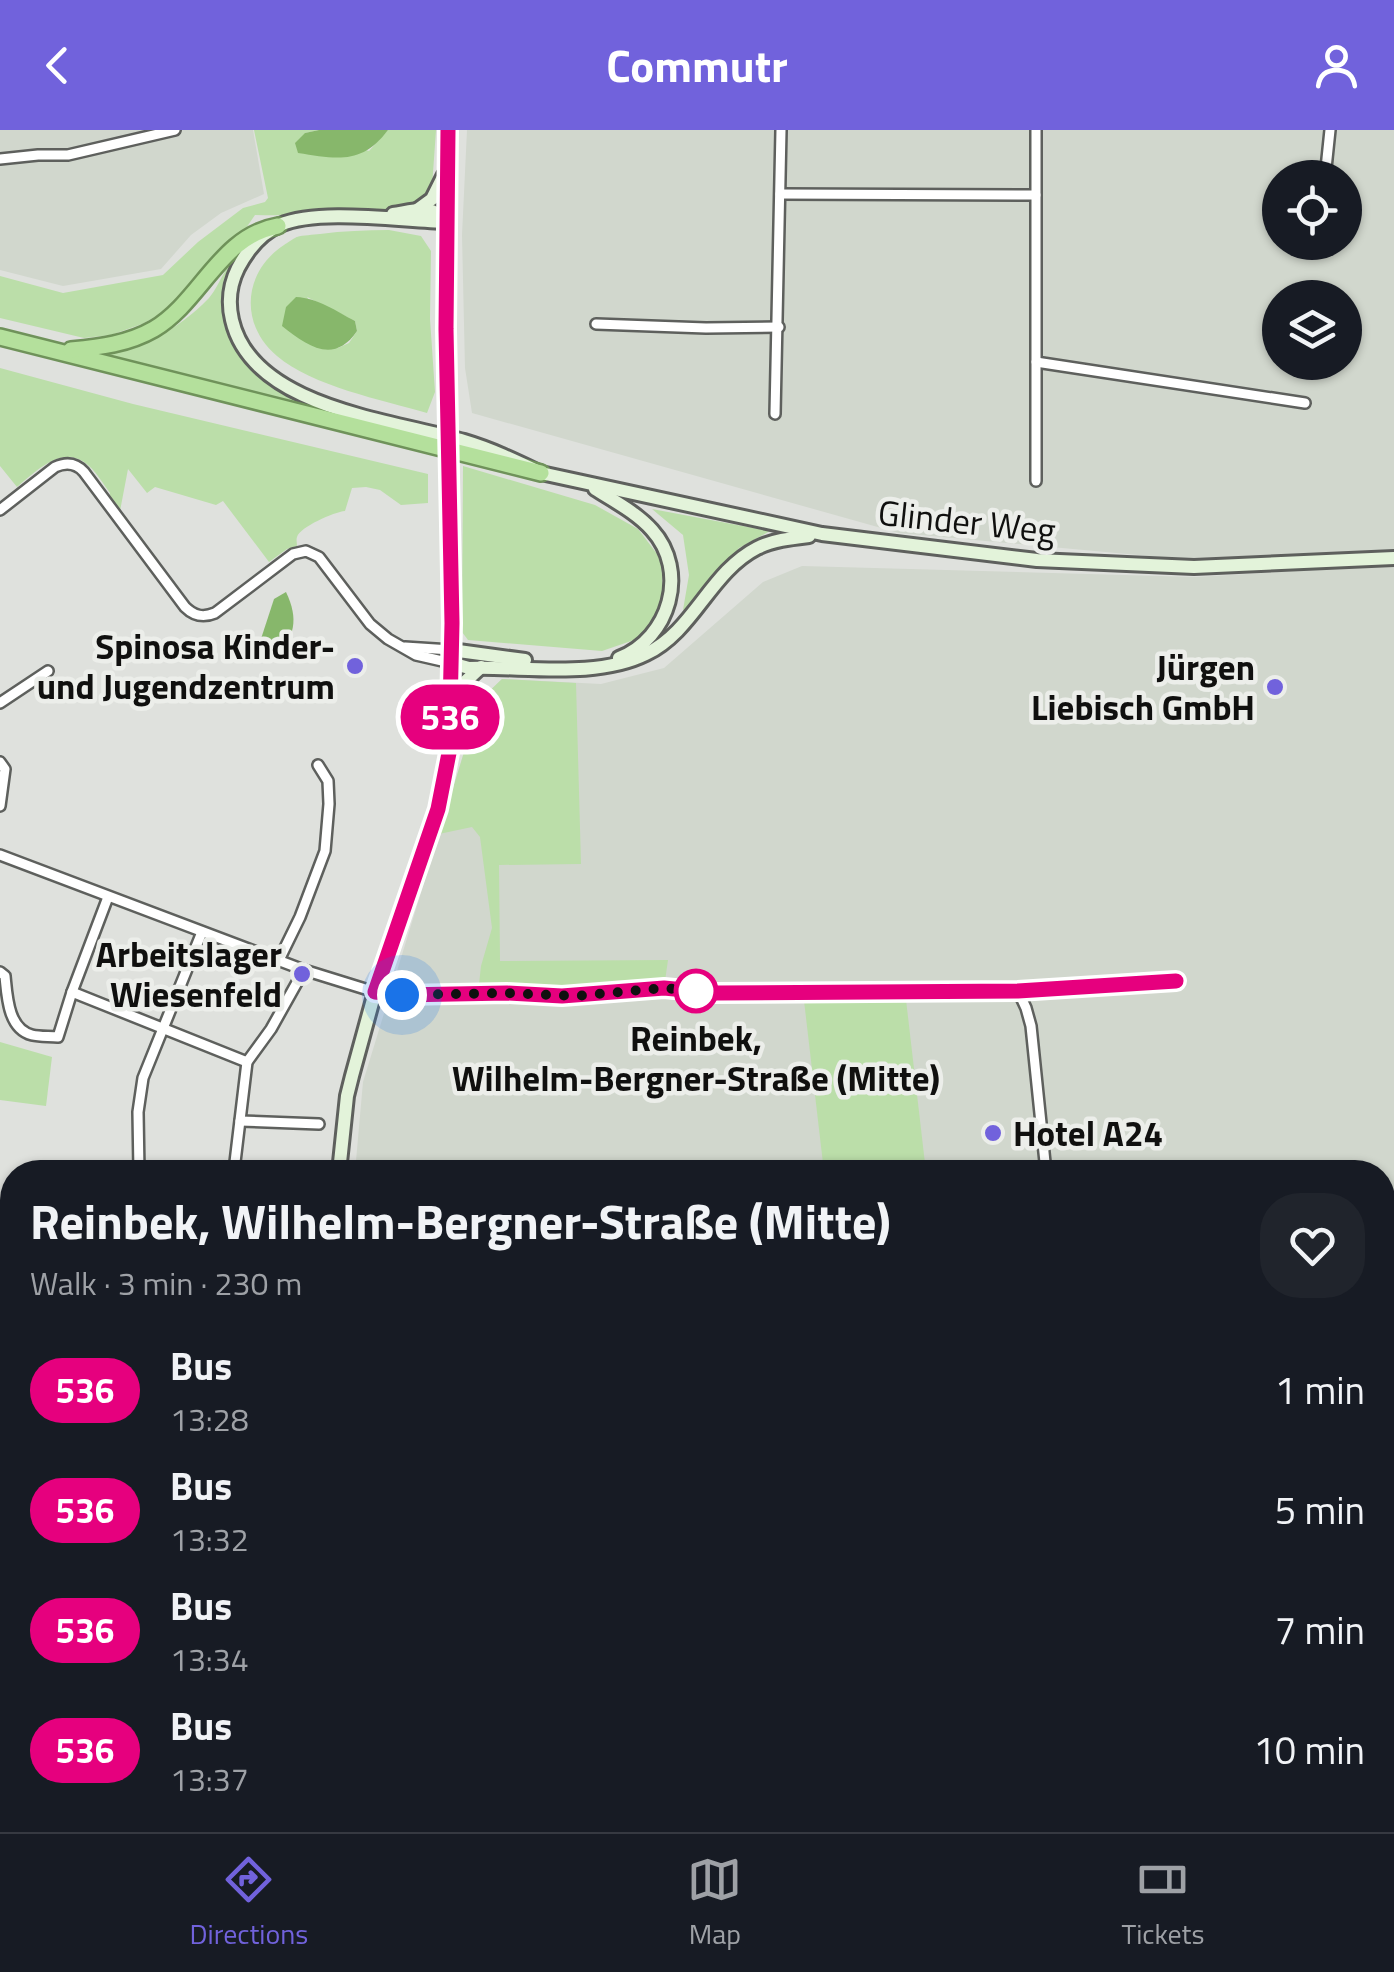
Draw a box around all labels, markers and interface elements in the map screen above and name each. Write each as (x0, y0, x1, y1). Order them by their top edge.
text: Commutr (606, 31, 788, 99)
icon: back (30, 38, 85, 93)
icon: person (1309, 38, 1364, 93)
map controls (1262, 160, 1362, 380)
button: locate (1262, 160, 1362, 260)
button: layers (1262, 280, 1362, 380)
street label: Glinder Weg (876, 485, 1058, 557)
place label: Spinosa Kinder- und Jugendzentrum (37, 619, 335, 713)
place label: Jürgen Liebisch GmbH (1031, 640, 1255, 734)
marker: Spinosa Kinder- und Jugendzentrum (344, 655, 366, 677)
marker: Jürgen Liebisch GmbH (1264, 676, 1286, 698)
line badge: 536 (392, 684, 508, 750)
text: 536 (421, 690, 479, 744)
place label: Arbeitslager Wiesenfeld (96, 927, 282, 1021)
marker: Arbeitslager Wiesenfeld (291, 963, 313, 985)
your location (377, 970, 427, 1020)
marker: Reinbek, Wilhelm-Bergner-Straße (Mitte) (675, 970, 717, 1012)
place label: Reinbek, Wilhelm-Bergner-Straße (Mitte) (452, 1011, 940, 1105)
place label: Hotel A24 (1013, 1106, 1163, 1160)
marker: Hotel A24 (982, 1122, 1004, 1144)
text: Reinbek, Wilhelm-Bergner-Straße (Mitte) (30, 1185, 891, 1258)
button: heart (1260, 1193, 1365, 1298)
text: Walk · 3 min · 230 m (30, 1259, 302, 1307)
text: Bus (170, 1337, 232, 1395)
text: 1 min (1275, 1361, 1365, 1419)
text: 536 (56, 1363, 114, 1417)
text: 13:28 (170, 1395, 249, 1443)
text: Bus (170, 1457, 232, 1515)
text: 5 min (1275, 1481, 1365, 1539)
text: 536 (56, 1483, 114, 1537)
text: 13:32 (170, 1515, 249, 1563)
text: Bus (170, 1577, 232, 1635)
text: 7 min (1275, 1601, 1365, 1659)
text: 536 (56, 1603, 114, 1657)
text: 13:34 (170, 1635, 249, 1683)
text: Bus (170, 1697, 232, 1755)
text: 10 min (1254, 1721, 1365, 1779)
text: 536 (56, 1723, 114, 1777)
text: 13:37 (170, 1755, 249, 1803)
tab: Directions (190, 1852, 308, 1955)
tab: Map (687, 1852, 742, 1955)
tab: Tickets (1121, 1852, 1204, 1955)

